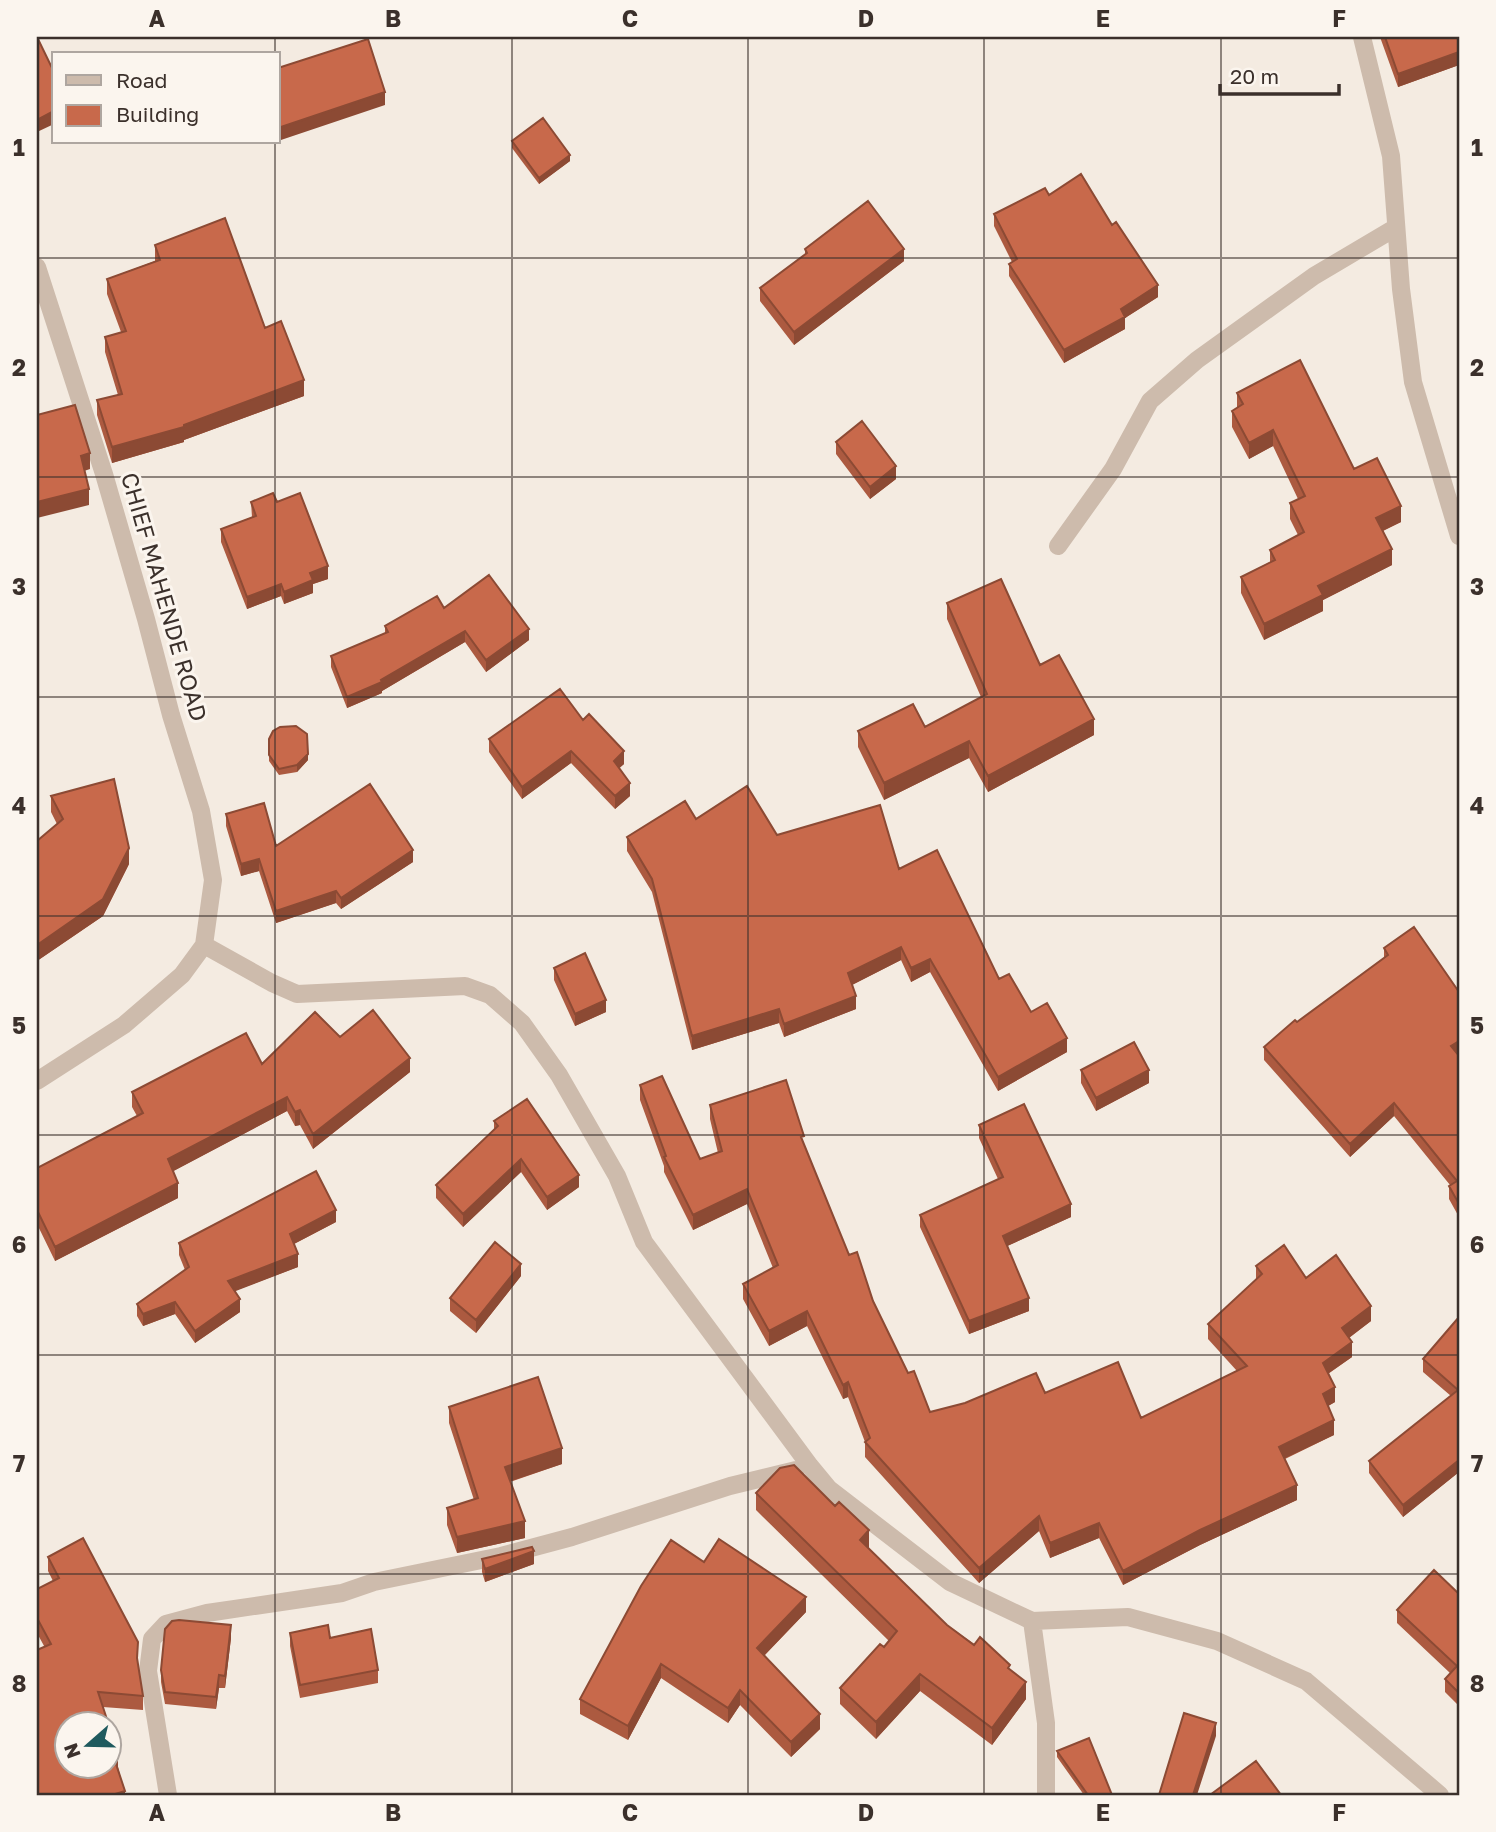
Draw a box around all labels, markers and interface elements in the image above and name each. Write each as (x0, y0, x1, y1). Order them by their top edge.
text: A (149, 4, 166, 32)
text: B (385, 4, 401, 32)
text: C (622, 4, 638, 32)
text: D (858, 4, 874, 32)
text: E (1096, 4, 1110, 32)
text: F (1332, 4, 1346, 32)
legend (52, 52, 280, 144)
scale bar (1220, 52, 1338, 96)
text: 20 m (1230, 63, 1279, 89)
text: Road (116, 67, 167, 93)
text: Building (116, 101, 199, 127)
text: 1 (13, 133, 25, 161)
text: 1 (1471, 133, 1483, 161)
text: 2 (12, 353, 26, 381)
text: 2 (1470, 353, 1484, 381)
street label: CHIEF MAHENDE ROAD (116, 469, 214, 724)
text: 3 (12, 572, 26, 600)
text: 3 (1470, 572, 1484, 600)
text: 4 (12, 791, 26, 819)
text: 4 (1470, 791, 1484, 819)
text: 5 (12, 1011, 26, 1039)
text: 5 (1470, 1011, 1484, 1039)
text: 6 (12, 1230, 26, 1258)
text: 6 (1470, 1230, 1484, 1258)
text: 7 (13, 1449, 25, 1477)
text: 7 (1471, 1449, 1483, 1477)
text: 8 (12, 1669, 26, 1697)
text: 8 (1470, 1669, 1484, 1697)
north arrow (52, 1710, 122, 1780)
text: N (58, 1740, 85, 1762)
text: A (149, 1798, 166, 1826)
text: B (385, 1798, 401, 1826)
text: C (622, 1798, 638, 1826)
text: D (858, 1798, 874, 1826)
text: E (1096, 1798, 1110, 1826)
text: F (1332, 1798, 1346, 1826)

